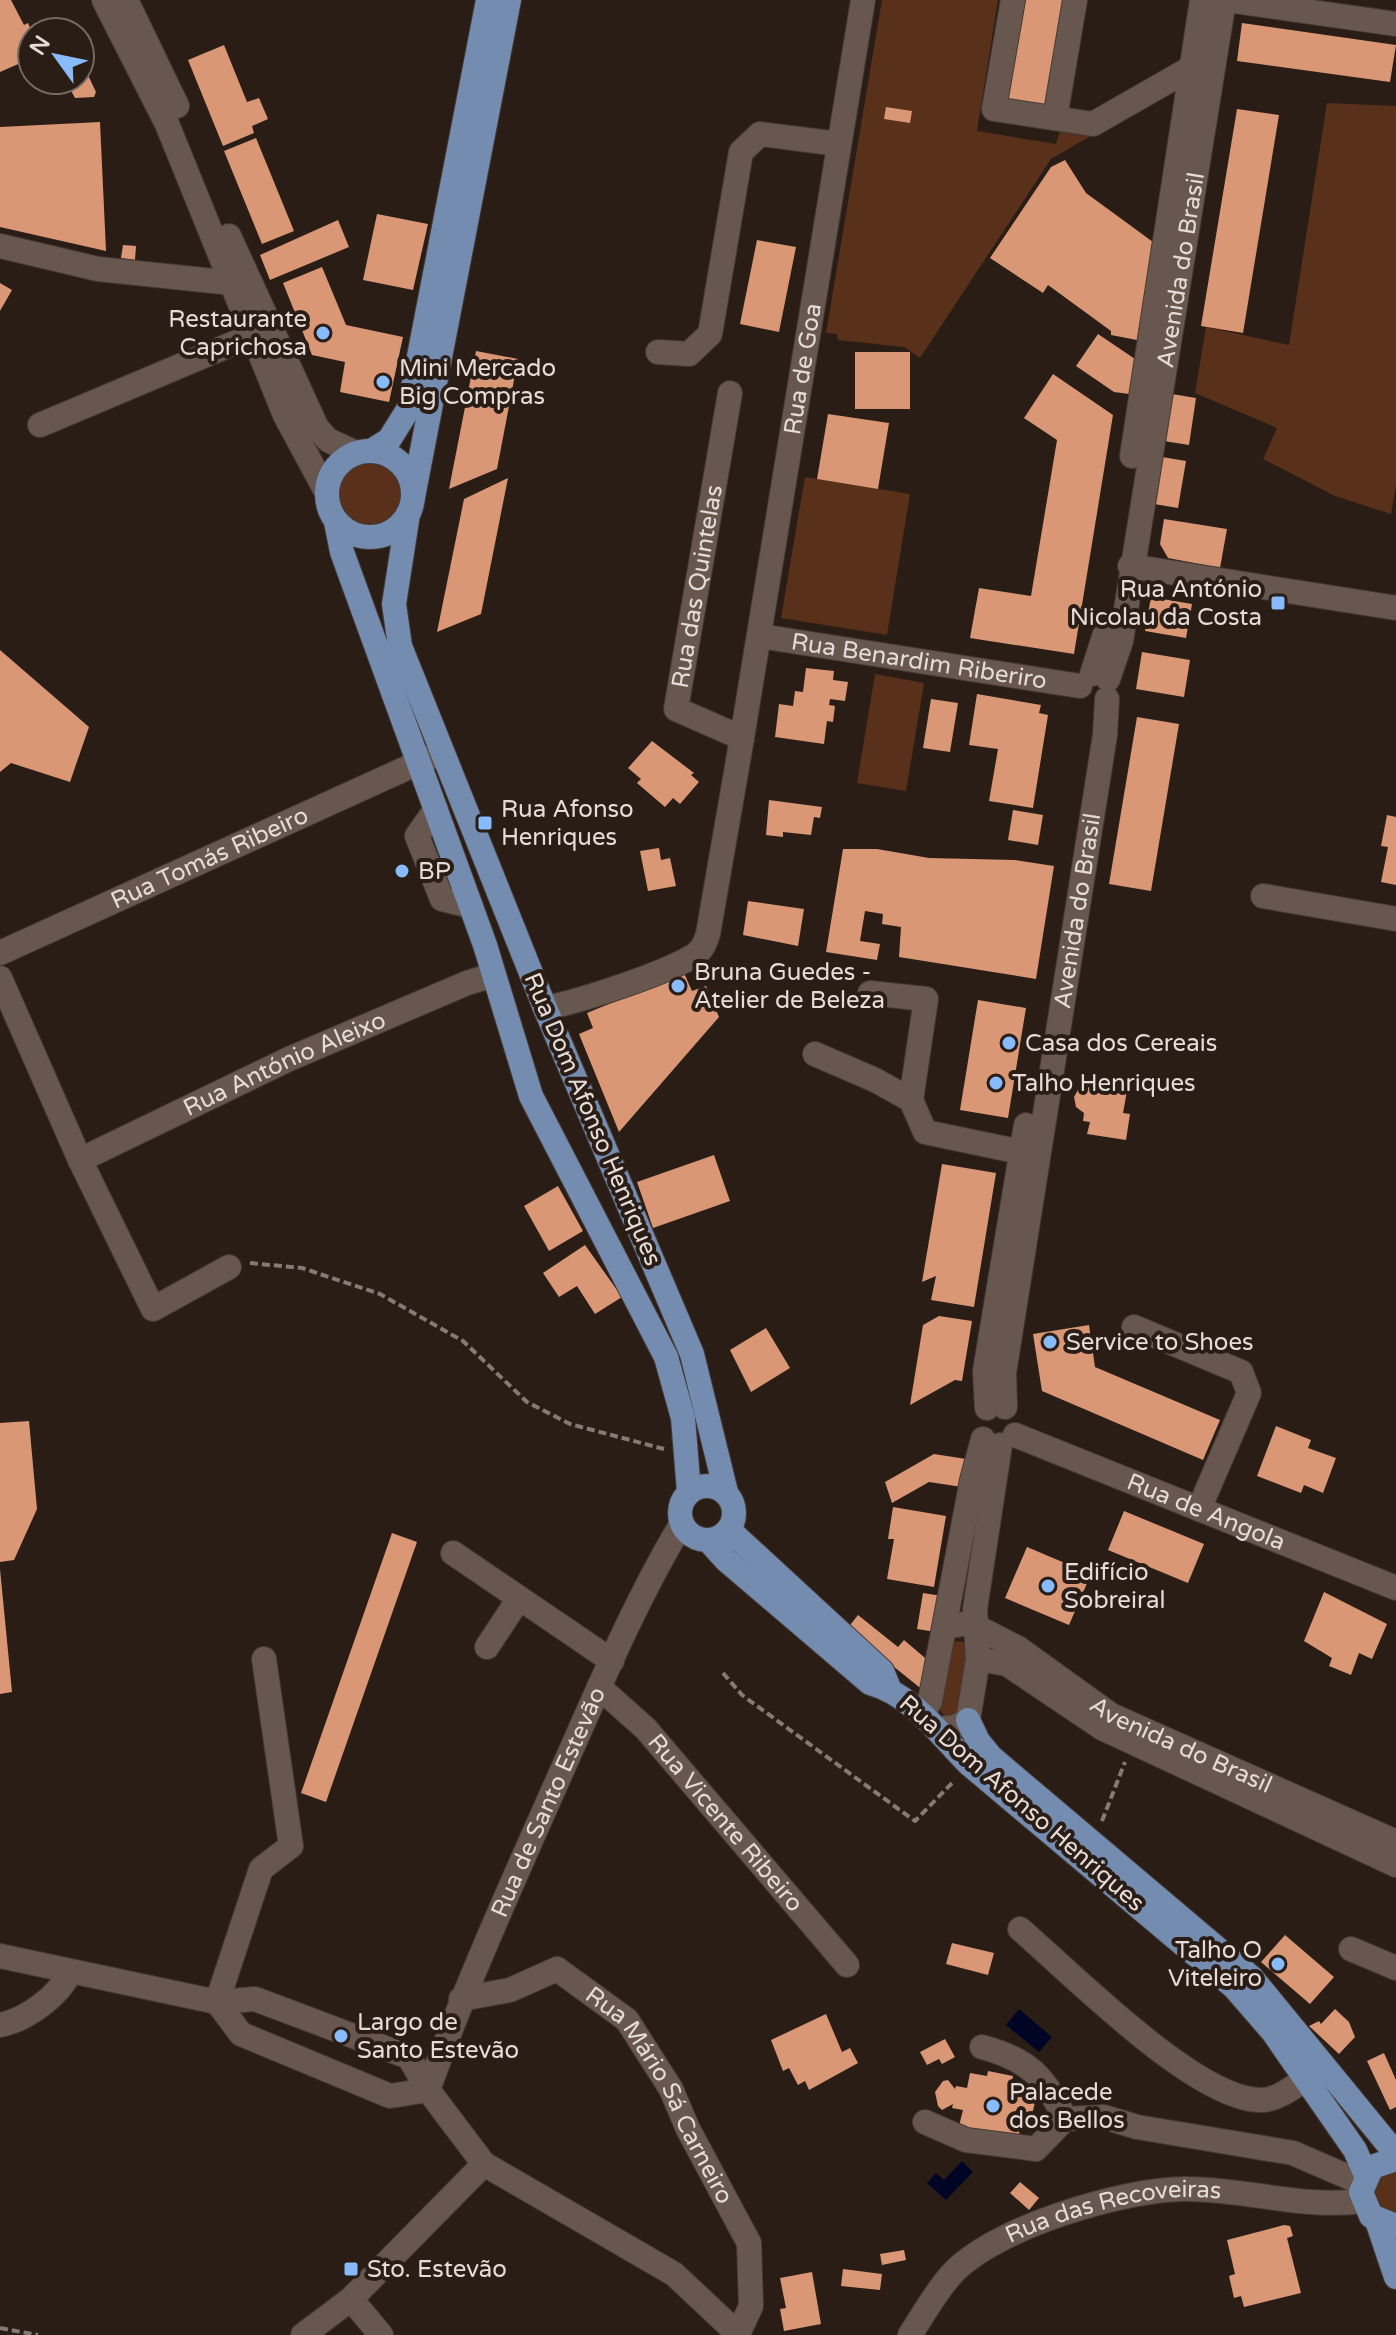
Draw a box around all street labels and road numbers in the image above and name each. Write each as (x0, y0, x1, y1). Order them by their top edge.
street label: Avenida do Brasil (1151, 170, 1211, 370)
street label: Rua de Goa (778, 301, 828, 437)
street label: Rua das Quintelas (666, 483, 729, 690)
street label: Rua Benardim Riberiro (789, 627, 1049, 696)
street label: Rua Tomás Ribeiro (106, 801, 313, 916)
street label: Avenida do Brasil (1048, 811, 1107, 1011)
street label: Rua Dom Afonso Henriques (518, 968, 667, 1270)
street label: Rua António Aleixo (179, 1005, 390, 1123)
street label: Rua de Angola (1123, 1467, 1289, 1557)
street label: Rua de Santo Estevão (485, 1683, 612, 1922)
street label: Rua Dom Afonso Henriques (893, 1689, 1150, 1918)
street label: Avenida do Brasil (1084, 1690, 1276, 1800)
street label: Rua Vicente Ribeiro (641, 1728, 809, 1918)
street label: Rua Mário Sá Carneiro (580, 1981, 739, 2209)
street label: Rua das Recoveiras (1001, 2175, 1223, 2250)

